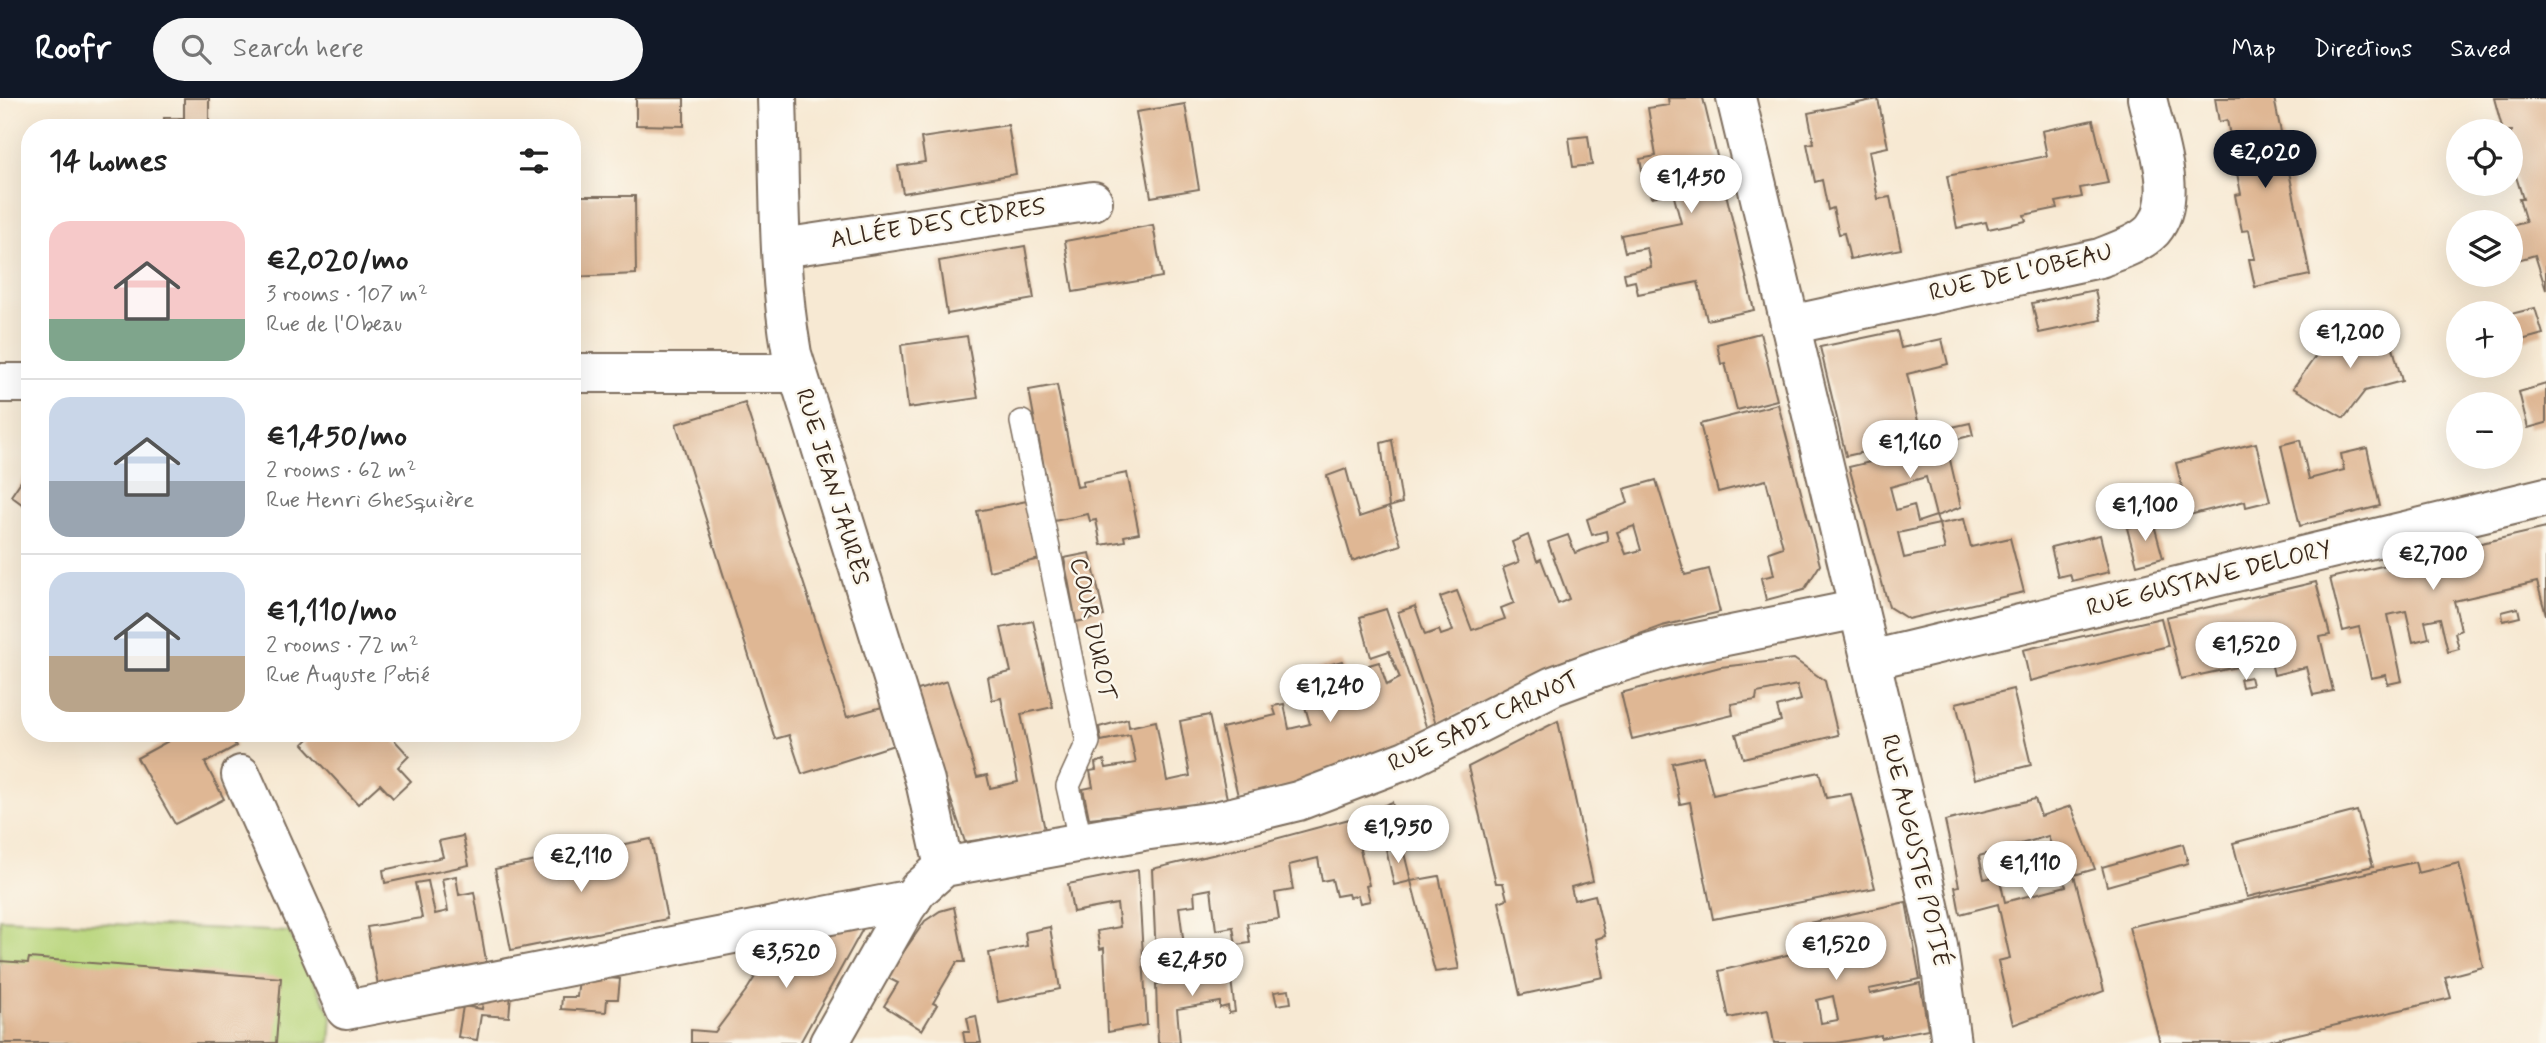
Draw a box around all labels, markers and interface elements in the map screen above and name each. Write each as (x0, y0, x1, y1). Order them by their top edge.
search box (153, 18, 643, 81)
text: Roofr (35, 27, 111, 71)
icon: search (177, 30, 215, 68)
text: Search here (233, 32, 364, 66)
text: Map (2232, 34, 2276, 65)
text: Directions (2314, 34, 2412, 65)
text: Saved (2450, 34, 2511, 65)
map controls (2446, 119, 2523, 469)
button: locate (2446, 119, 2523, 196)
pin: €2,020 (2208, 130, 2322, 190)
text: €2,020 (2229, 138, 2301, 168)
text: 14 homes (49, 142, 167, 181)
icon: filters (515, 142, 553, 180)
pin: €1,450 (1634, 156, 1748, 215)
text: €1,450 (1656, 163, 1726, 193)
street label: ALLÉE DES CÈDRES (828, 190, 1048, 256)
button: layers (2446, 210, 2523, 287)
street label: RUE DE L'OBEAU (1926, 237, 2116, 309)
text: €2,020/mo (266, 241, 408, 280)
icon: home (105, 249, 189, 333)
text: 3 rooms · 107 m² (266, 280, 428, 310)
button: + (2446, 301, 2523, 378)
text: Rue de l'Obeau (266, 310, 402, 340)
pin: €1,200 (2293, 310, 2407, 370)
text: €1,200 (2315, 318, 2385, 348)
street label: RUE JEAN JAURÈS (787, 385, 877, 589)
button: − (2446, 392, 2523, 469)
text: €1,450/mo (266, 417, 407, 456)
pin: €1,160 (1853, 420, 1967, 480)
icon: home (105, 425, 189, 509)
text: €1,160 (1878, 428, 1942, 458)
text: 2 rooms · 62 m² (266, 456, 417, 486)
pin: €1,100 (2088, 484, 2202, 543)
text: Rue Henri Ghesquière (266, 486, 474, 516)
text: €1,100 (2112, 491, 2178, 521)
pin: €2,700 (2376, 532, 2490, 592)
street label: RUE GUSTAVE DELORY (2083, 534, 2335, 624)
text: €2,700 (2398, 540, 2468, 570)
street label: COUR DUROT (1062, 555, 1122, 704)
text: €1,110/mo (266, 592, 397, 631)
icon: home (105, 600, 189, 684)
pin: €1,520 (2189, 622, 2303, 682)
text: €1,520 (2211, 630, 2281, 660)
text: 2 rooms · 72 m² (266, 631, 419, 661)
text: Rue Auguste Potié (266, 661, 430, 691)
pin: €1,240 (1273, 664, 1387, 724)
street label: RUE SADI CARNOT (1383, 664, 1585, 780)
text: €1,240 (1296, 672, 1364, 702)
street label: RUE AUGUSTE POTIÉ (1873, 731, 1959, 970)
pin: €1,950 (1341, 806, 1455, 865)
text: €1,950 (1363, 813, 1433, 843)
pin: €2,110 (524, 834, 638, 894)
text: €2,110 (549, 842, 613, 872)
pin: €1,110 (1973, 842, 2087, 901)
text: €1,110 (1999, 849, 2061, 879)
pin: €1,520 (1779, 922, 1893, 982)
pin: €3,520 (729, 930, 843, 990)
text: €1,520 (1801, 930, 1871, 960)
text: €3,520 (751, 938, 821, 968)
pin: €2,450 (1135, 939, 1249, 998)
text: €2,450 (1157, 946, 1227, 976)

